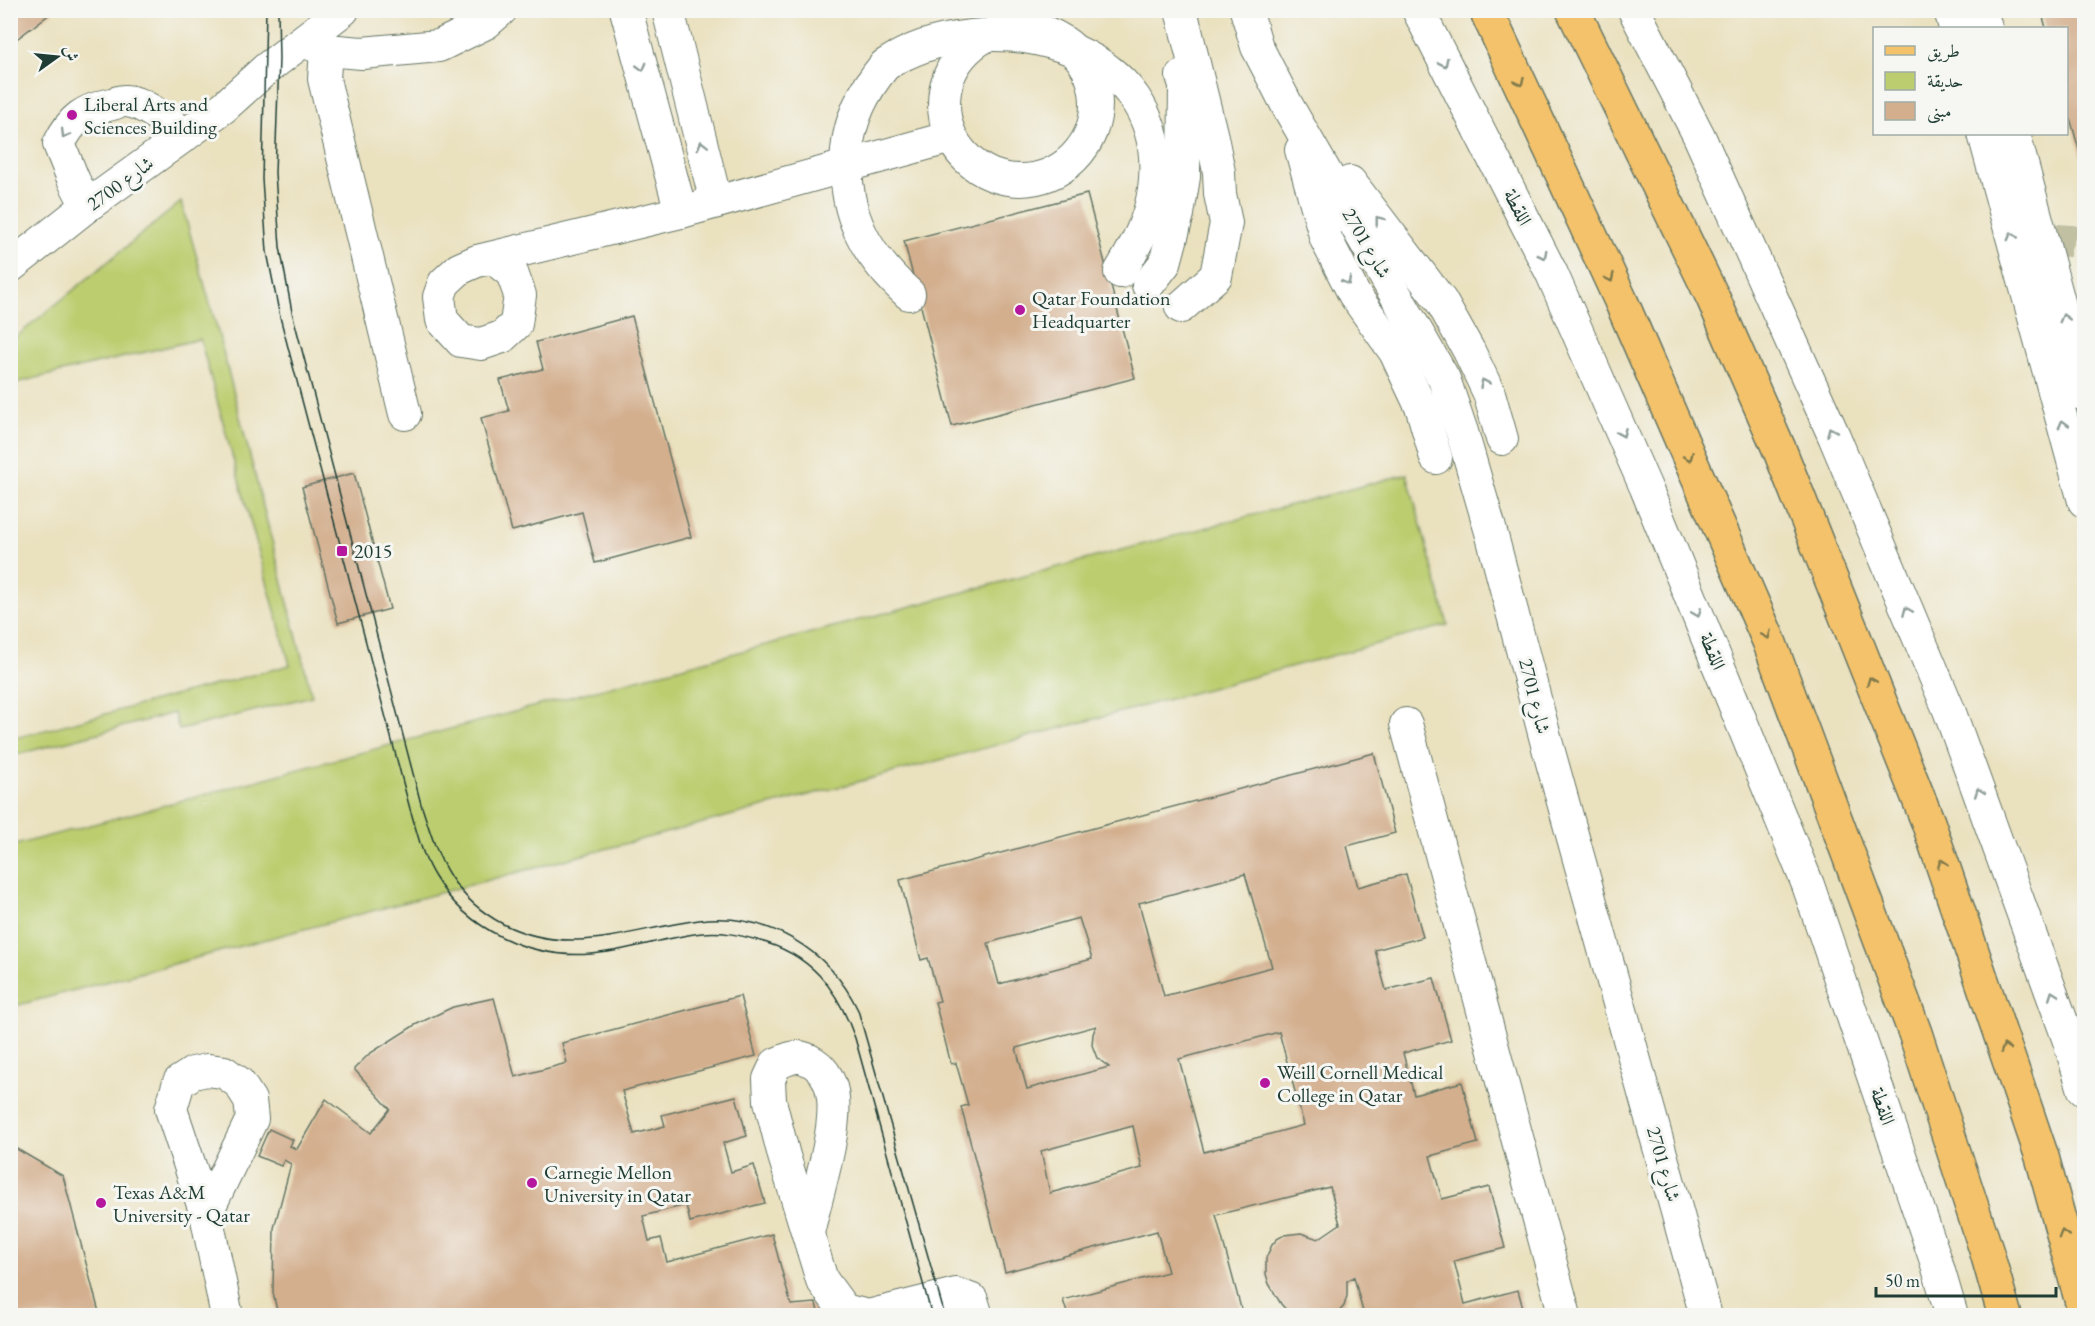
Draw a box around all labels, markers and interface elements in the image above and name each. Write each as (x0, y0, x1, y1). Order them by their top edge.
north arrow (27, 27, 87, 87)
legend (1873, 27, 2068, 135)
text: طريق (1927, 39, 1960, 63)
text: ش (59, 43, 83, 64)
one-way arrow (1437, 56, 1448, 67)
one-way arrow (635, 61, 647, 72)
text: حديقة (1927, 69, 1963, 92)
one-way arrow (1513, 76, 1525, 87)
place label: Liberal Arts and Sciences Building (84, 91, 217, 140)
text: مبنى (1927, 99, 1952, 124)
marker: Liberal Arts and Sciences Building (65, 108, 79, 122)
one-way arrow (61, 128, 72, 138)
one-way arrow (696, 140, 709, 150)
street label: شارع 2700 (81, 150, 162, 220)
street label: اللقطة (1498, 184, 1538, 230)
street label: شارع 2701 (1332, 203, 1398, 285)
one-way arrow (1376, 215, 1387, 226)
one-way arrow (2007, 231, 2019, 242)
one-way arrow (1535, 249, 1547, 260)
one-way arrow (1603, 272, 1615, 283)
one-way arrow (1340, 275, 1352, 286)
place label: Qatar Foundation Headquarter (1032, 285, 1171, 334)
marker: Qatar Foundation Headquarter (1013, 303, 1027, 317)
one-way arrow (2058, 314, 2071, 324)
one-way arrow (1480, 379, 1492, 390)
one-way arrow (2058, 420, 2071, 430)
one-way arrow (1615, 427, 1627, 438)
one-way arrow (1826, 427, 1838, 438)
one-way arrow (1682, 450, 1694, 461)
place label: 2015 (354, 538, 392, 564)
marker: 2015 (335, 544, 349, 558)
one-way arrow (1902, 606, 1914, 617)
one-way arrow (1690, 607, 1702, 618)
street label: اللقطة (1694, 628, 1732, 674)
one-way arrow (1760, 629, 1772, 640)
street label: شارع 2701 (1508, 655, 1557, 738)
one-way arrow (1866, 677, 1878, 688)
one-way arrow (1973, 787, 1986, 798)
one-way arrow (1936, 858, 1949, 869)
one-way arrow (2047, 990, 2060, 1001)
one-way arrow (1999, 1043, 2012, 1054)
place label: Weill Cornell Medical College in Qatar (1277, 1059, 1443, 1108)
marker: Weill Cornell Medical College in Qatar (1258, 1076, 1272, 1090)
street label: اللقطة (1865, 1084, 1901, 1128)
street label: شارع 2701 (1636, 1123, 1687, 1206)
place label: Carnegie Mellon University in Qatar (544, 1159, 691, 1208)
marker: Carnegie Mellon University in Qatar (525, 1176, 539, 1190)
place label: Texas A&M University - Qatar (113, 1179, 250, 1228)
marker: Texas A&M University - Qatar (94, 1196, 108, 1210)
one-way arrow (2058, 1229, 2070, 1240)
scale bar (1876, 1260, 2056, 1298)
text: 50 m (1885, 1269, 1920, 1292)

